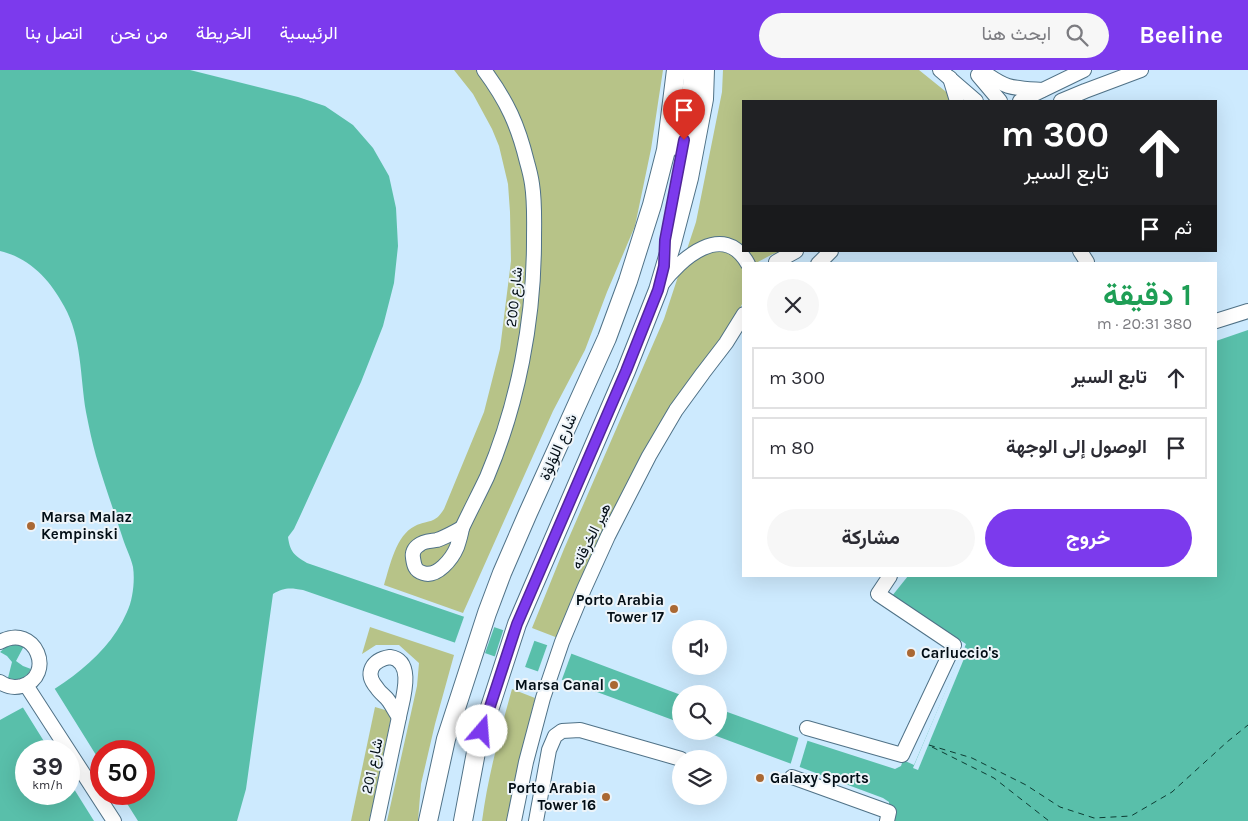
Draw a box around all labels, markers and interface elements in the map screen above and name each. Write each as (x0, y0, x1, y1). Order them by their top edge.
search box (759, 13, 1109, 58)
icon: search (1063, 21, 1091, 49)
text: Beeline (1139, 21, 1223, 49)
text: اتصل بنا (25, 22, 83, 44)
text: من نحن (111, 22, 168, 44)
text: الخريطة (196, 22, 252, 44)
text: الرئيسية (280, 22, 338, 44)
text: ابحث هنا (981, 23, 1051, 45)
pin (663, 89, 705, 140)
icon: arrive (670, 96, 698, 124)
text: 300 m (1001, 114, 1109, 155)
icon: ahead (1127, 120, 1192, 185)
text: تابع السير (1024, 159, 1109, 185)
icon: arrive (1136, 215, 1164, 243)
text: ثم (1174, 217, 1192, 239)
street label: شارع 200 (502, 266, 528, 328)
text: 1 دقيقة (1103, 277, 1192, 313)
button: close (767, 279, 819, 331)
text: 380 m · 20:31 (1097, 314, 1192, 333)
icon: ahead (1162, 364, 1190, 392)
text: تابع السير (1071, 366, 1147, 388)
text: 300 m (769, 367, 825, 389)
street label: شارع اللؤلؤة (535, 411, 583, 484)
icon: arrive (1162, 434, 1190, 462)
text: الوصول إلى الوجهة (1006, 436, 1147, 458)
text: 80 m (769, 437, 814, 459)
street label: هير الخرقانه (567, 500, 615, 572)
place label: Marsa Malaz Kempinski (41, 508, 132, 543)
button: مشاركة (767, 509, 975, 567)
button: خروج (985, 509, 1192, 567)
marker: Marsa Malaz Kempinski (25, 520, 37, 532)
place label: Porto Arabia Tower 17 (576, 591, 665, 626)
marker: Porto Arabia Tower 17 (668, 603, 680, 615)
map controls (672, 620, 727, 805)
button: sound (672, 620, 727, 675)
place label: Carluccio's (921, 644, 999, 662)
marker: Carluccio's (905, 647, 917, 659)
place label: Marsa Canal (515, 676, 604, 694)
marker: Marsa Canal (608, 679, 620, 691)
button: search (672, 685, 727, 740)
position arrow (455, 704, 507, 756)
street label: شارع 201 (357, 736, 389, 796)
speed limit sign: 50 (90, 740, 155, 805)
button: layers (672, 750, 727, 805)
text: 39 (32, 752, 63, 781)
place label: Galaxy Sports (770, 769, 869, 787)
marker: Galaxy Sports (754, 772, 766, 784)
text: km/h (32, 778, 63, 792)
place label: Porto Arabia Tower 16 (508, 779, 596, 814)
marker: Porto Arabia Tower 16 (600, 791, 612, 803)

